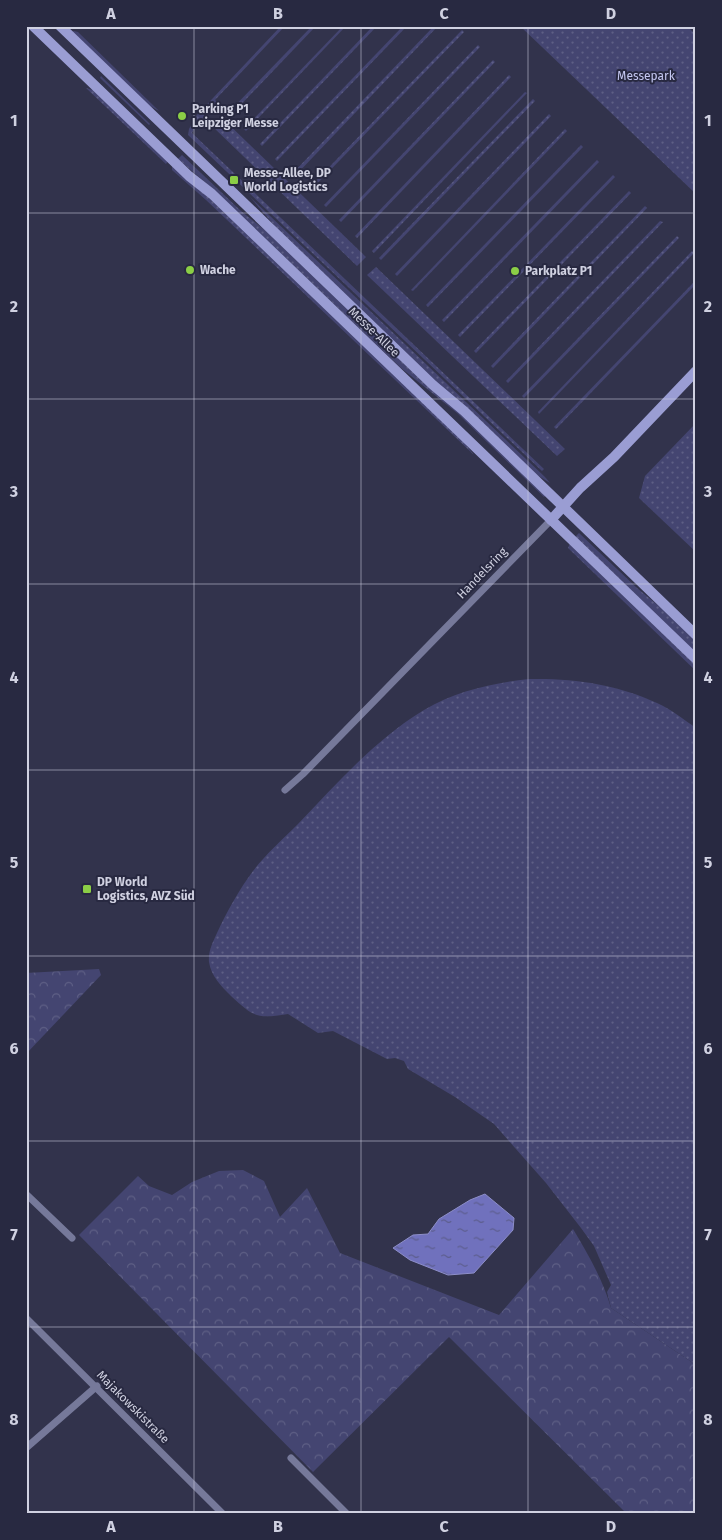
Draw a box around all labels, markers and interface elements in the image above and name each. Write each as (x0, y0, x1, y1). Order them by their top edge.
text: A (105, 4, 116, 23)
text: B (273, 4, 283, 23)
text: C (439, 4, 449, 23)
text: D (606, 4, 616, 23)
park label: Messepark (617, 69, 676, 83)
place label: Parking P1 Leipziger Messe (192, 102, 279, 130)
marker: Parking P1 Leipziger Messe (176, 110, 188, 122)
text: 1 (10, 111, 18, 130)
text: 1 (704, 111, 712, 130)
place label: Messe-Allee, DP World Logistics (244, 166, 331, 194)
marker: Messe-Allee, DP World Logistics (228, 174, 240, 186)
place label: Wache (200, 263, 236, 277)
marker: Wache (184, 264, 196, 276)
place label: Parkplatz P1 (525, 264, 592, 278)
marker: Parkplatz P1 (509, 265, 521, 277)
text: 2 (10, 297, 18, 316)
text: 2 (704, 297, 712, 316)
street label: Messe-Allee (346, 304, 402, 360)
text: 3 (9, 482, 18, 501)
text: 3 (703, 482, 712, 501)
street label: Handelsring (454, 544, 510, 602)
text: 4 (9, 668, 19, 687)
text: 4 (703, 668, 713, 687)
text: 5 (10, 853, 19, 872)
text: 5 (704, 853, 713, 872)
place label: DP World Logistics, AVZ Süd (97, 875, 195, 903)
marker: DP World Logistics, AVZ Süd (81, 883, 93, 895)
text: 6 (9, 1039, 19, 1058)
text: 6 (703, 1039, 713, 1058)
text: 7 (10, 1225, 18, 1244)
text: 7 (704, 1225, 712, 1244)
street label: Majakowskistraße (94, 1368, 172, 1446)
text: 8 (9, 1410, 19, 1429)
text: 8 (703, 1410, 713, 1429)
text: A (105, 1517, 116, 1536)
text: B (273, 1517, 283, 1536)
text: C (439, 1517, 449, 1536)
text: D (606, 1517, 616, 1536)

